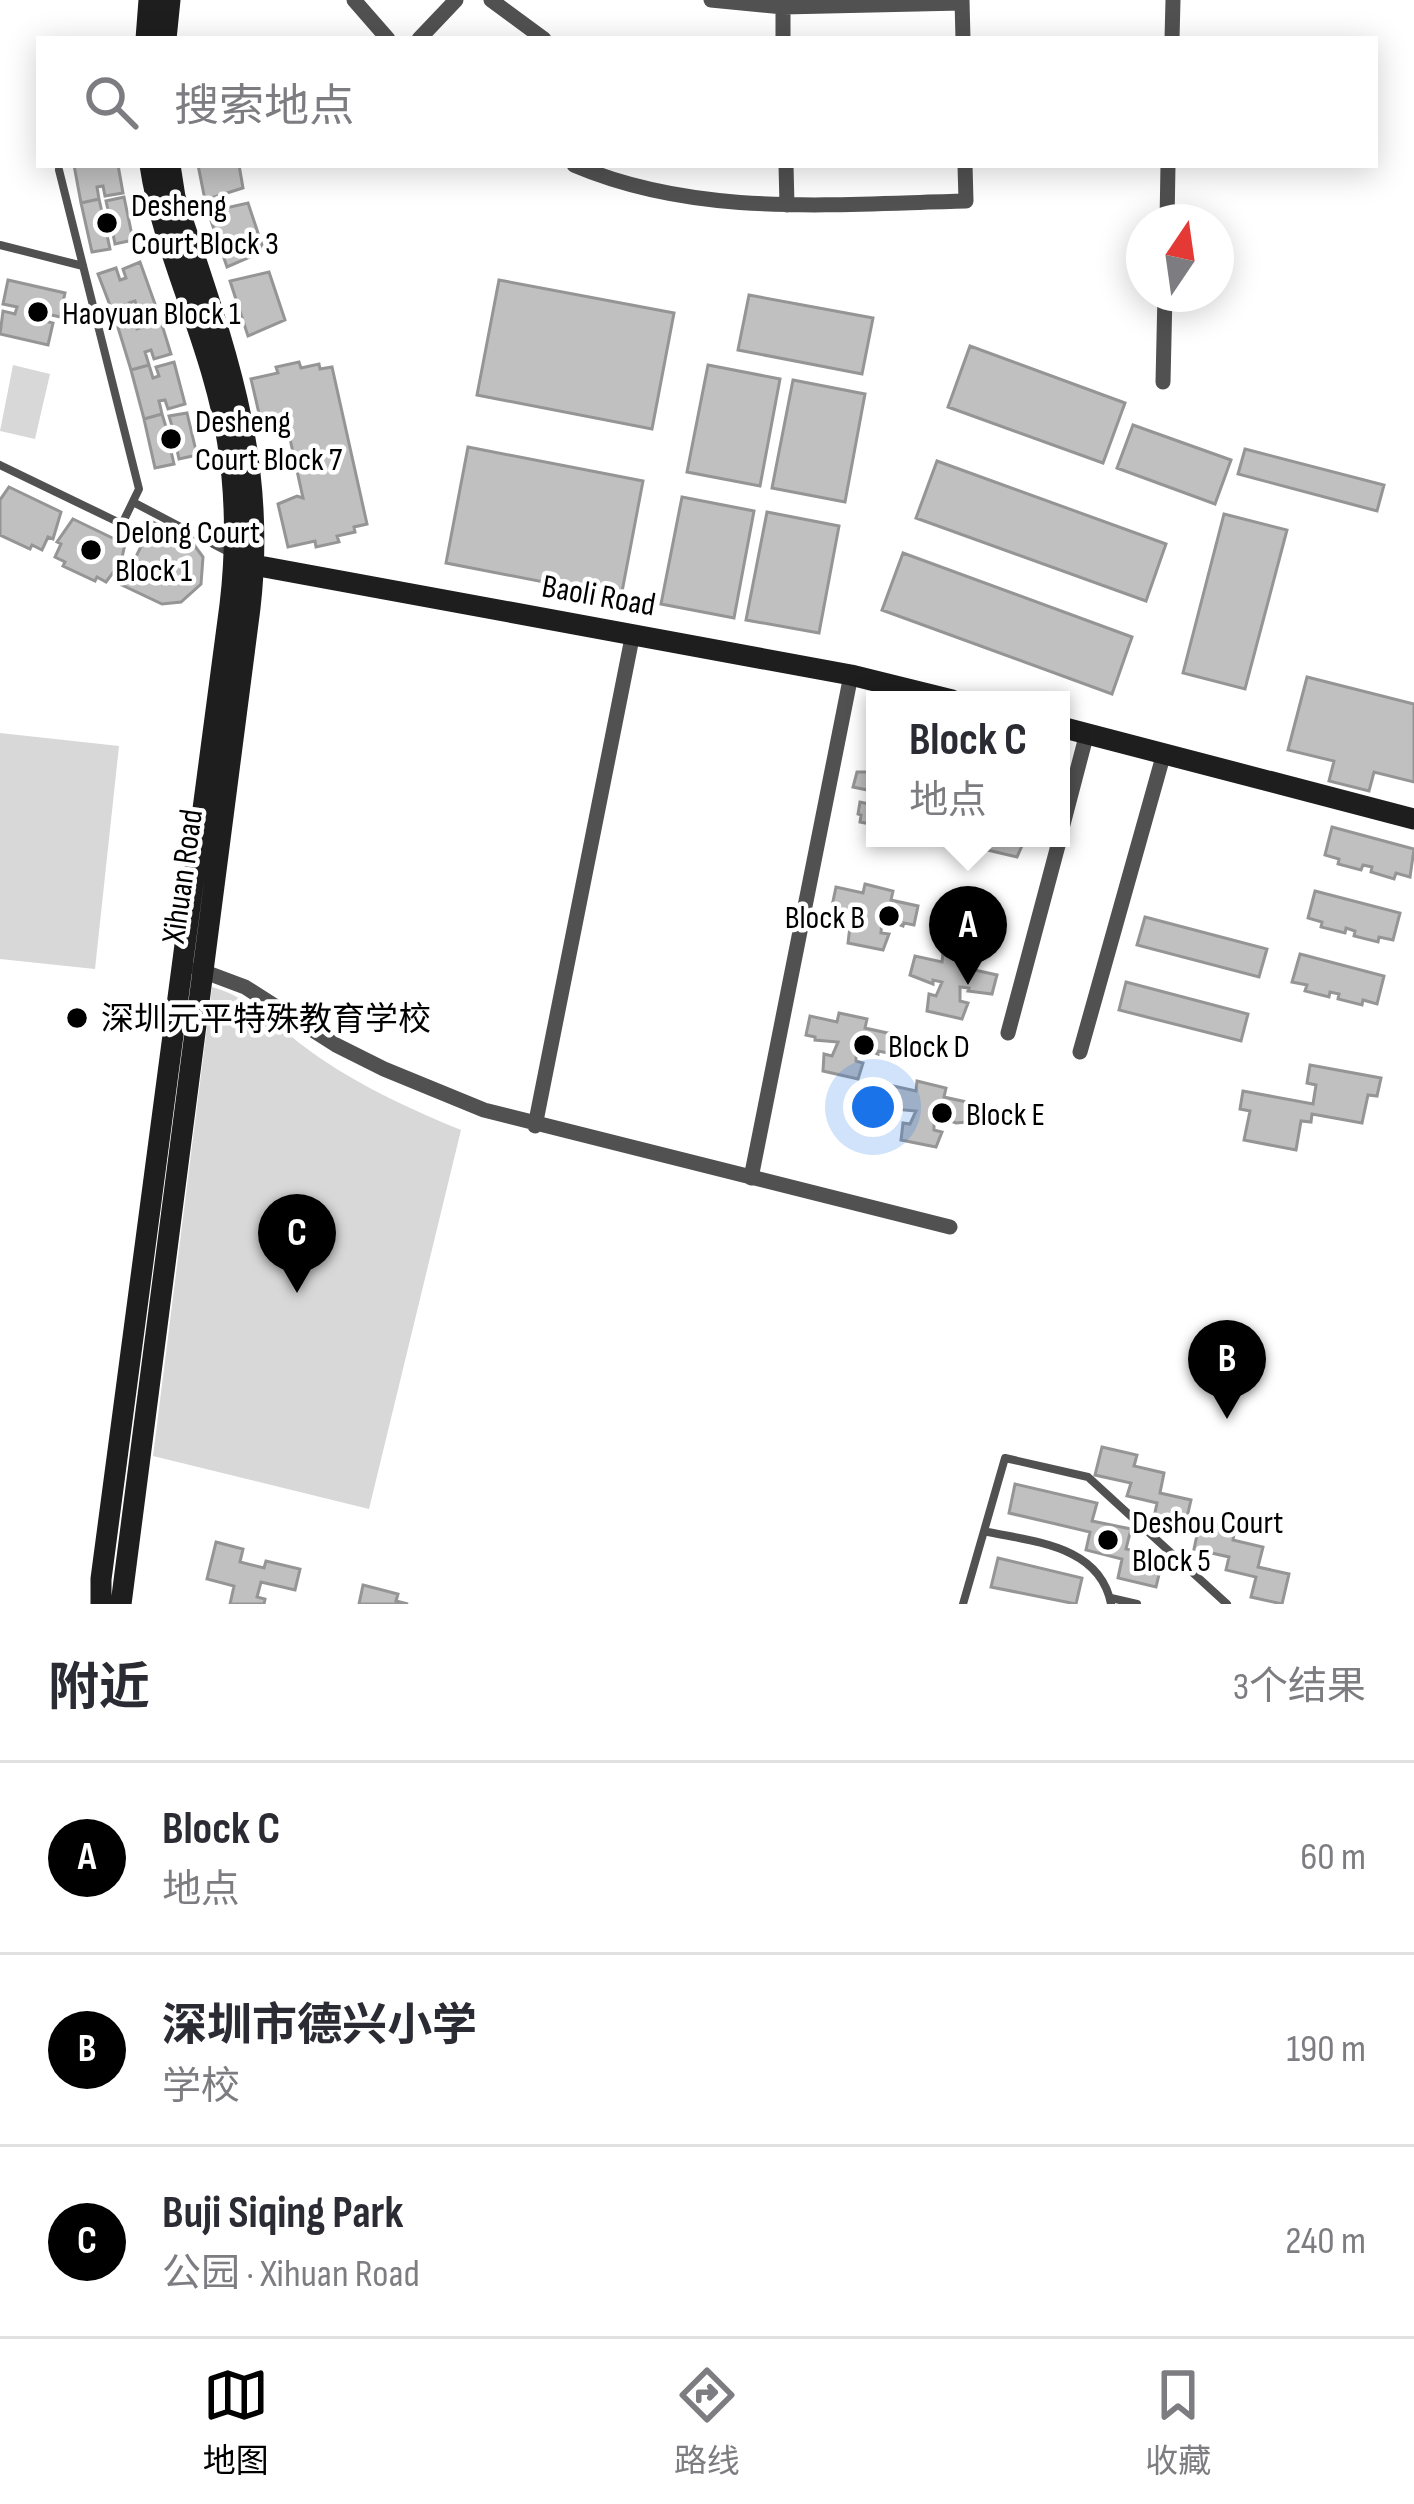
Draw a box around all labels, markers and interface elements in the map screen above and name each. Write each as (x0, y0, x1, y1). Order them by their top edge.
search box (36, 36, 1378, 168)
icon: search (78, 69, 144, 135)
text: 搜索地点 (174, 80, 354, 135)
place label: Desheng Court Block 3 (131, 186, 279, 264)
north arrow (1126, 204, 1234, 312)
marker: Desheng Court Block 3 (94, 210, 120, 236)
place label: Haoyuan Block 1 (62, 294, 241, 334)
marker: Haoyuan Block 1 (25, 299, 51, 325)
place label: Desheng Court Block 7 (195, 402, 342, 480)
marker: Desheng Court Block 7 (158, 426, 184, 452)
place label: Delong Court Block 1 (115, 513, 260, 591)
marker: Delong Court Block 1 (78, 537, 104, 563)
street label: Baoli Road (539, 566, 658, 626)
popup (866, 691, 1070, 847)
text: Block C (909, 713, 1027, 768)
text: 地点 (909, 778, 987, 825)
street label: Xihuan Road (154, 807, 212, 947)
pin: A (929, 886, 1007, 985)
place label: Block B (785, 898, 865, 938)
marker: Block B (876, 903, 902, 929)
place label: 深圳元平特殊教育学校 (101, 1000, 431, 1040)
marker: 深圳元平特殊教育学校 (64, 1005, 90, 1031)
place label: Block D (888, 1027, 970, 1067)
marker: Block D (851, 1032, 877, 1058)
your location (843, 1077, 903, 1137)
place label: Block E (966, 1095, 1045, 1135)
marker: Block E (929, 1100, 955, 1126)
pin: C (258, 1194, 336, 1293)
pin: B (1188, 1320, 1266, 1419)
place label: Deshou Court Block 5 (1132, 1503, 1283, 1581)
marker: Deshou Court Block 5 (1095, 1527, 1121, 1553)
text: 附近 (48, 1658, 150, 1719)
text: 3个结果 (1233, 1664, 1366, 1711)
text: Block C (162, 1802, 280, 1857)
text: A (78, 1834, 96, 1881)
text: 60 m (1300, 1834, 1366, 1881)
text: 地点 (162, 1867, 240, 1914)
text: 深圳市德兴小学 (162, 1999, 477, 2054)
text: B (78, 2026, 96, 2073)
text: 190 m (1286, 2026, 1366, 2073)
text: 学校 (162, 2064, 240, 2111)
text: Buji Siqing Park (162, 2186, 403, 2241)
text: C (77, 2218, 97, 2265)
text: 240 m (1285, 2218, 1366, 2265)
text: 公园 · Xihuan Road (162, 2251, 420, 2298)
tab: 地图 (203, 2362, 269, 2482)
tab: 路线 (674, 2362, 740, 2482)
tab: 收藏 (1145, 2362, 1211, 2482)

